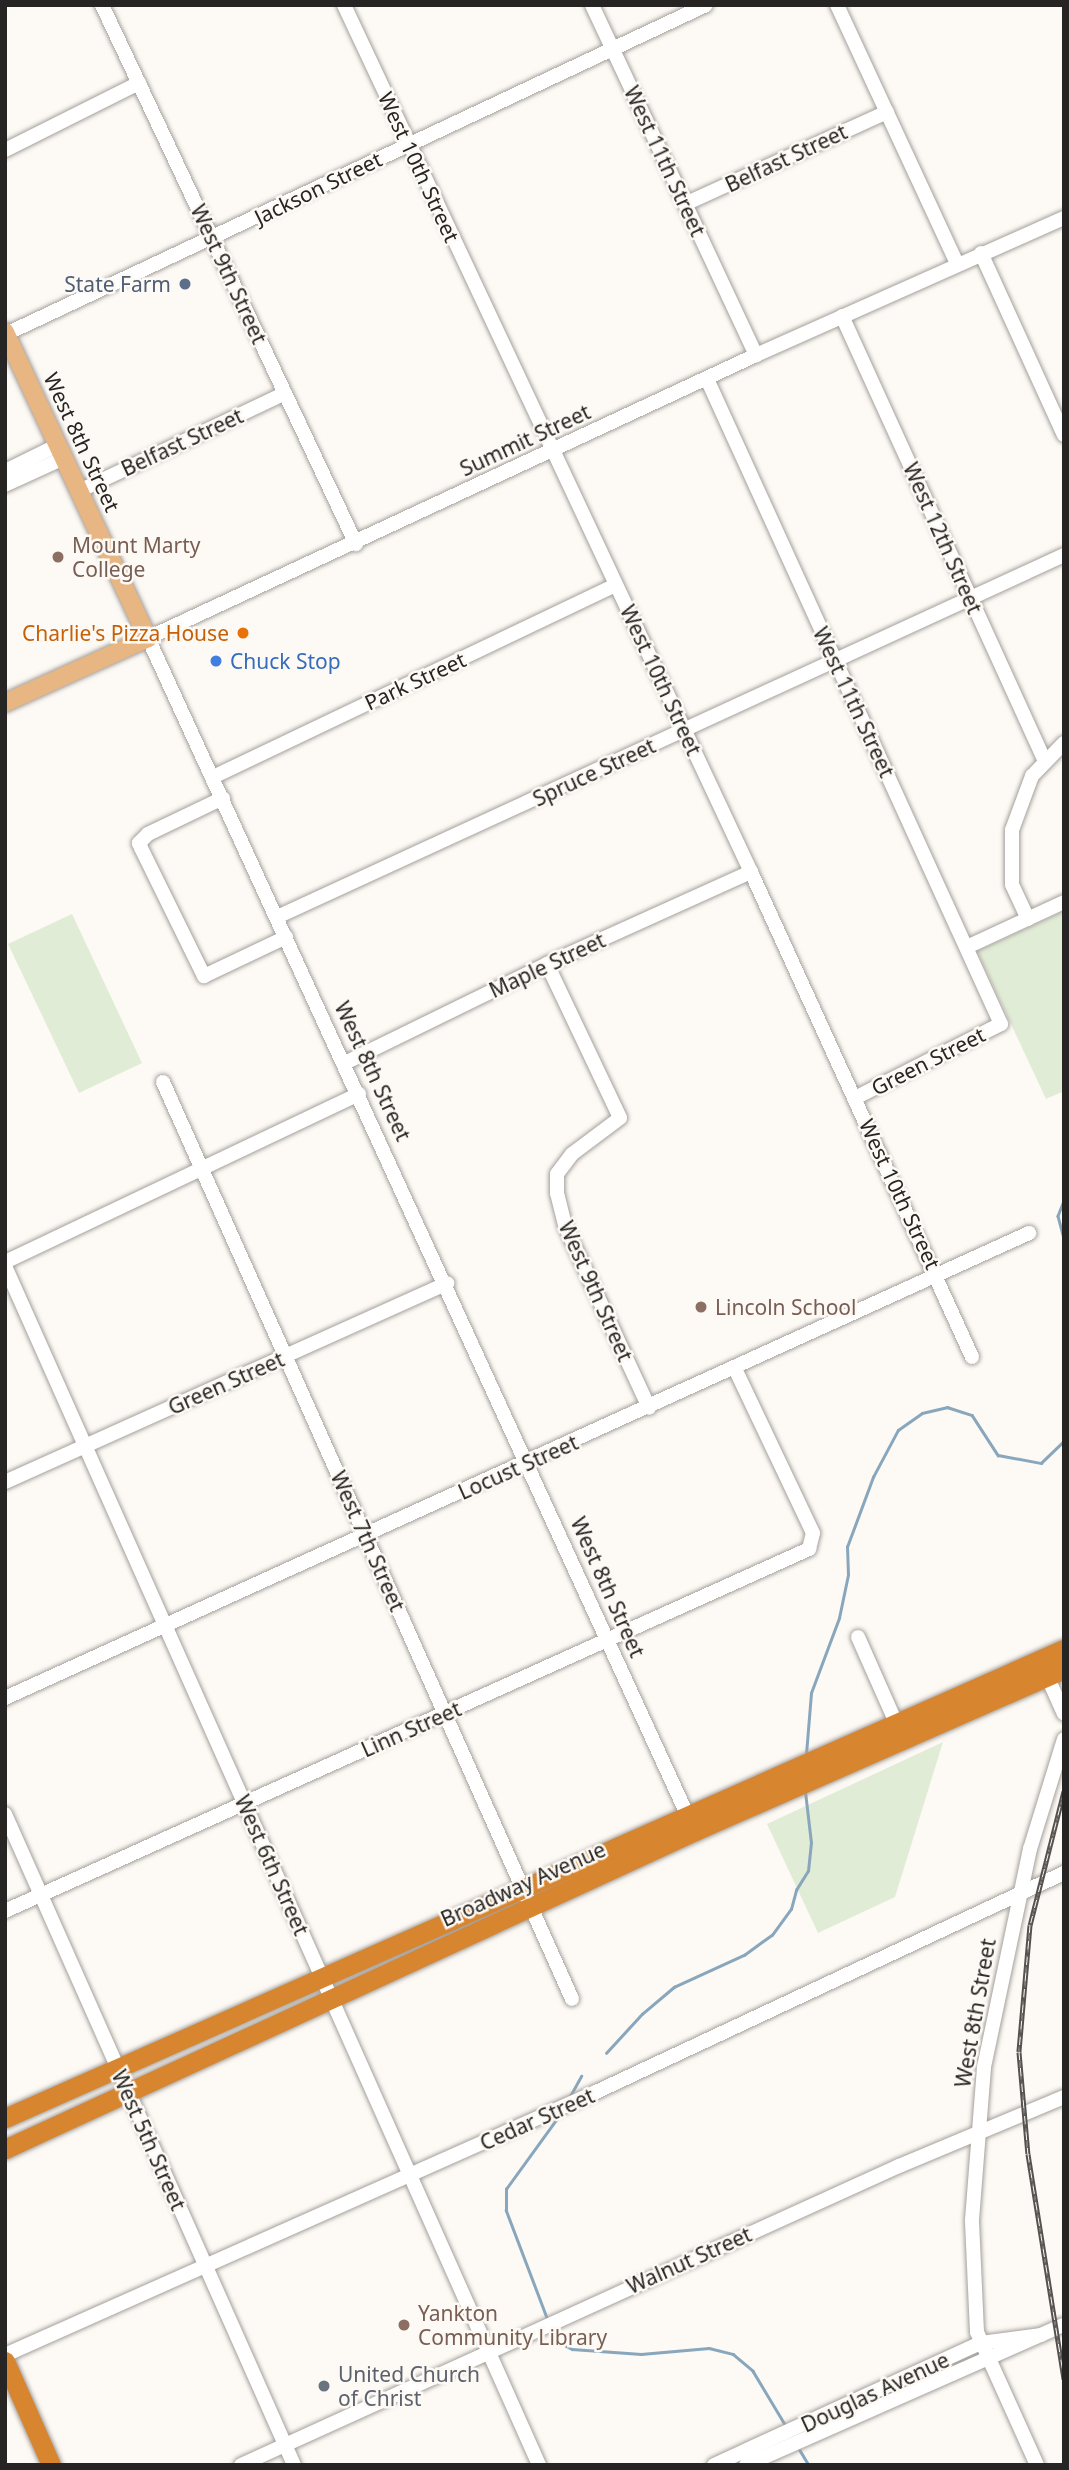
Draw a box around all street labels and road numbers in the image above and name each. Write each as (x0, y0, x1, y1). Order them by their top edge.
street label: West 11th Street (619, 82, 711, 240)
street label: West 10th Street (373, 88, 465, 246)
street label: Belfast Street (721, 119, 851, 197)
street label: Jackson Street (250, 146, 386, 230)
street label: West 9th Street (186, 200, 272, 348)
street label: West 8th Street (39, 368, 125, 516)
street label: Summit Street (456, 399, 594, 481)
street label: Belfast Street (117, 403, 247, 481)
street label: West 12th Street (898, 459, 988, 617)
street label: West 10th Street (615, 601, 707, 759)
street label: West 11th Street (808, 623, 900, 781)
street label: Park Street (361, 647, 469, 715)
street label: Spruce Street (529, 733, 659, 811)
street label: Maple Street (485, 927, 609, 1003)
street label: West 8th Street (330, 997, 416, 1145)
street label: Green Street (867, 1022, 989, 1100)
street label: West 10th Street (854, 1115, 946, 1273)
street label: West 9th Street (554, 1217, 638, 1365)
street label: Green Street (164, 1346, 288, 1420)
street label: Locust Street (454, 1429, 582, 1505)
street label: West 7th Street (326, 1467, 410, 1615)
street label: West 8th Street (566, 1513, 650, 1661)
street label: Linn Street (357, 1696, 465, 1762)
street label: West 6th Street (230, 1791, 314, 1939)
street label: Broadway Avenue (437, 1836, 609, 1932)
street label: West 8th Street (950, 1937, 1000, 2089)
street label: West 5th Street (107, 2066, 191, 2214)
street label: Cedar Street (476, 2083, 598, 2155)
street label: Walnut Street (623, 2221, 755, 2299)
street label: Douglas Avenue (797, 2347, 953, 2437)

